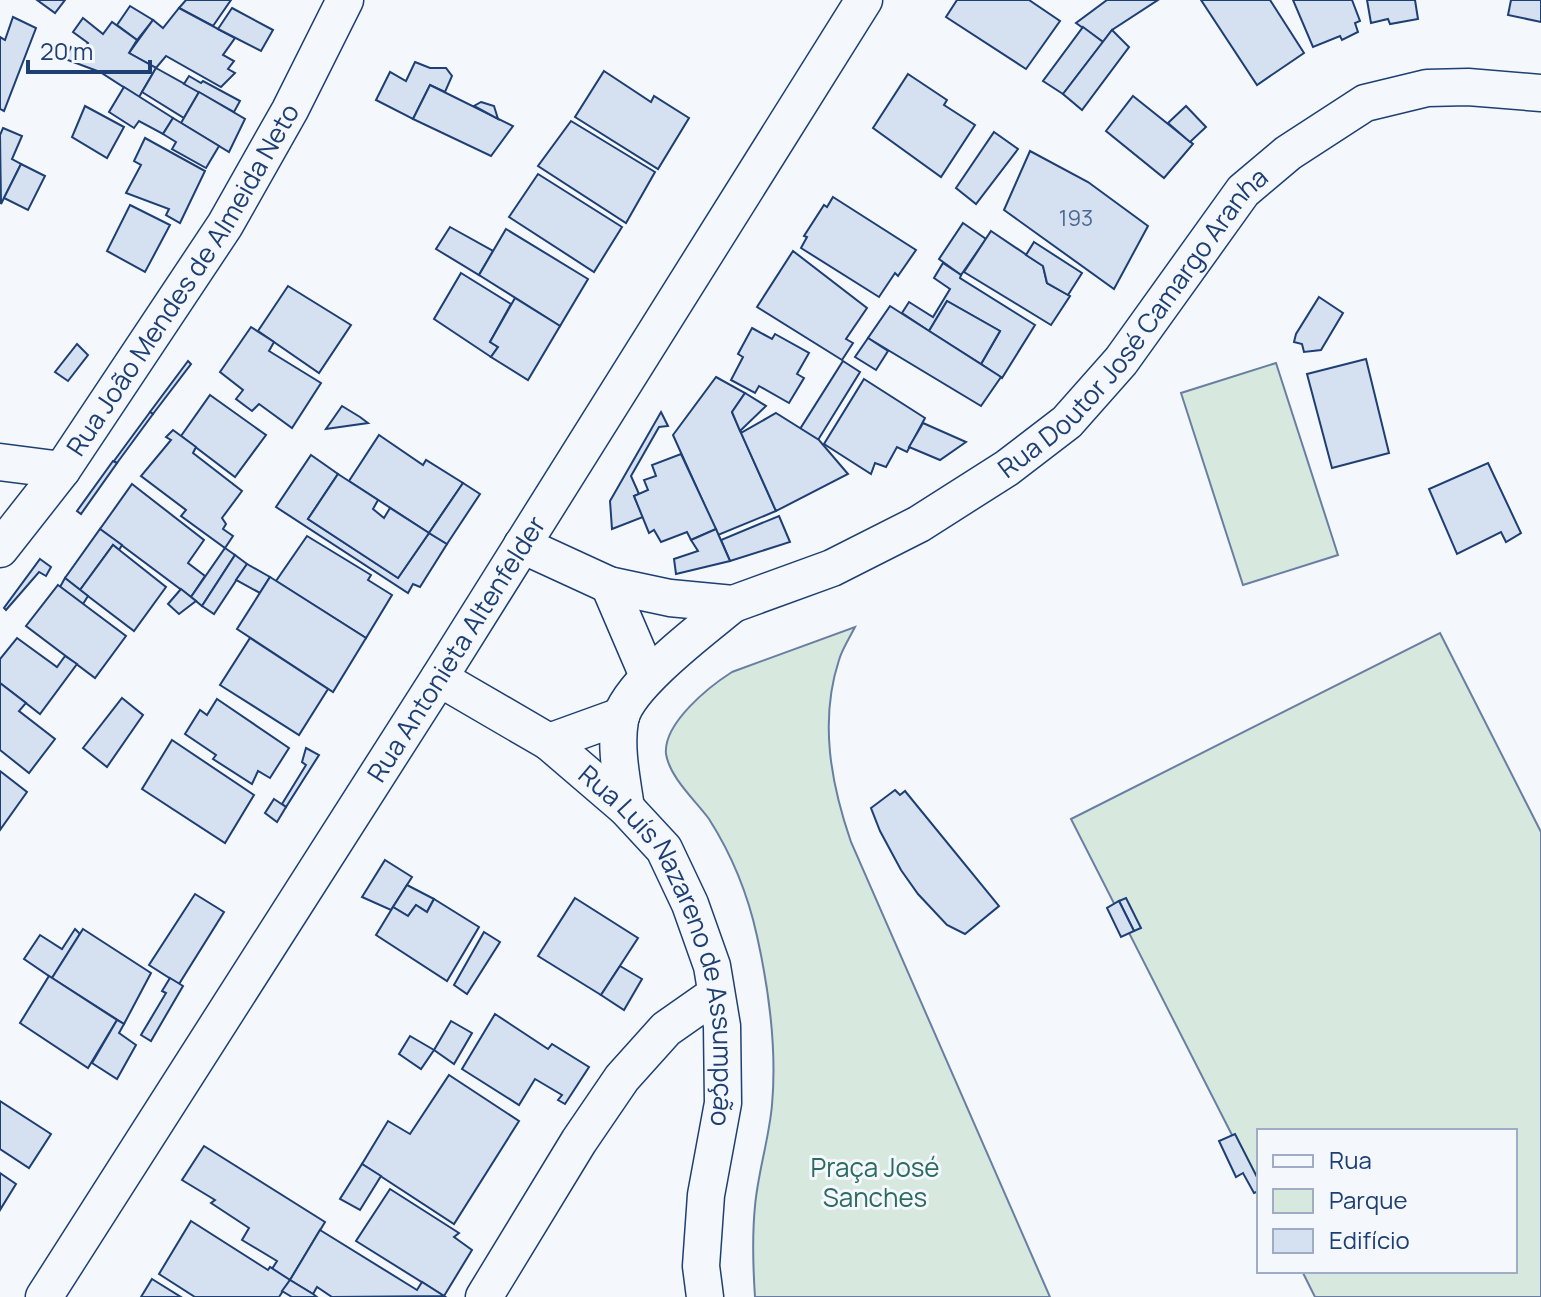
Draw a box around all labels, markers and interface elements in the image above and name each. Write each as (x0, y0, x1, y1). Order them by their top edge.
scale bar (28, 24, 150, 74)
text: 20 m (40, 34, 93, 67)
street label: Rua João Mendes de Almeida Neto (57, 97, 307, 463)
street label: Rua Doutor José Camargo Aranha (990, 159, 1275, 486)
house number: 193 (1059, 203, 1093, 233)
street label: Rua Antonieta Altenfelder (358, 509, 553, 789)
street label: Rua Luís Nazareno de Assumpção (571, 756, 743, 1130)
legend (1257, 1129, 1517, 1273)
text: Rua (1329, 1143, 1372, 1176)
park label: Praça José Sanches (810, 1149, 940, 1215)
text: Parque (1329, 1183, 1407, 1216)
text: Edifício (1329, 1223, 1410, 1256)

